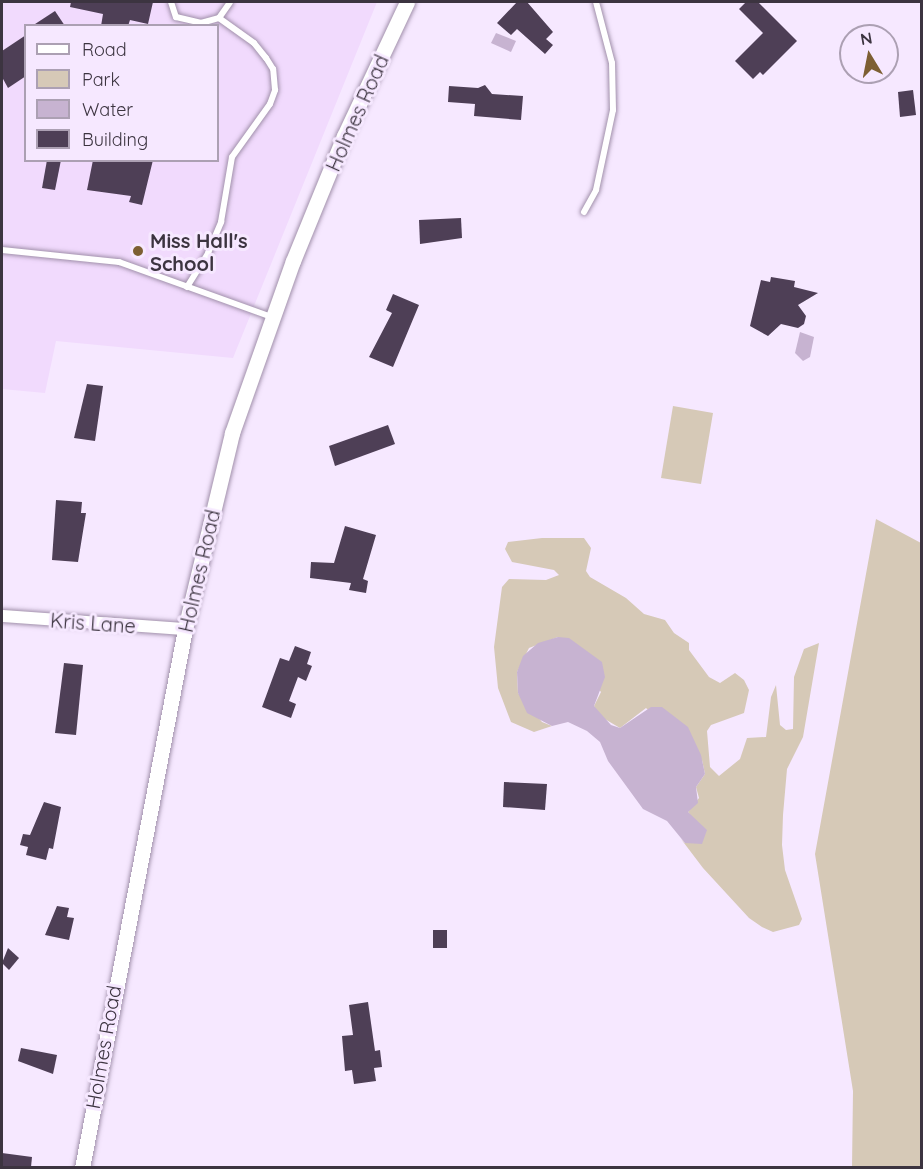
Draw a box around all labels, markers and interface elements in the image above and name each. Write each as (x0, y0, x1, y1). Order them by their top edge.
legend (24, 24, 219, 162)
north arrow (839, 24, 899, 84)
text: N (859, 27, 874, 49)
text: Road (82, 38, 127, 61)
street label: Holmes Road (321, 51, 393, 175)
text: Park (82, 68, 120, 91)
text: Water (82, 98, 133, 121)
text: Building (82, 128, 148, 151)
place label: Miss Hall's School (150, 228, 248, 275)
marker: Miss Hall's School (131, 244, 145, 258)
street label: Holmes Road (173, 507, 225, 635)
street label: Kris Lane (49, 608, 137, 638)
street label: Holmes Road (80, 983, 126, 1111)

